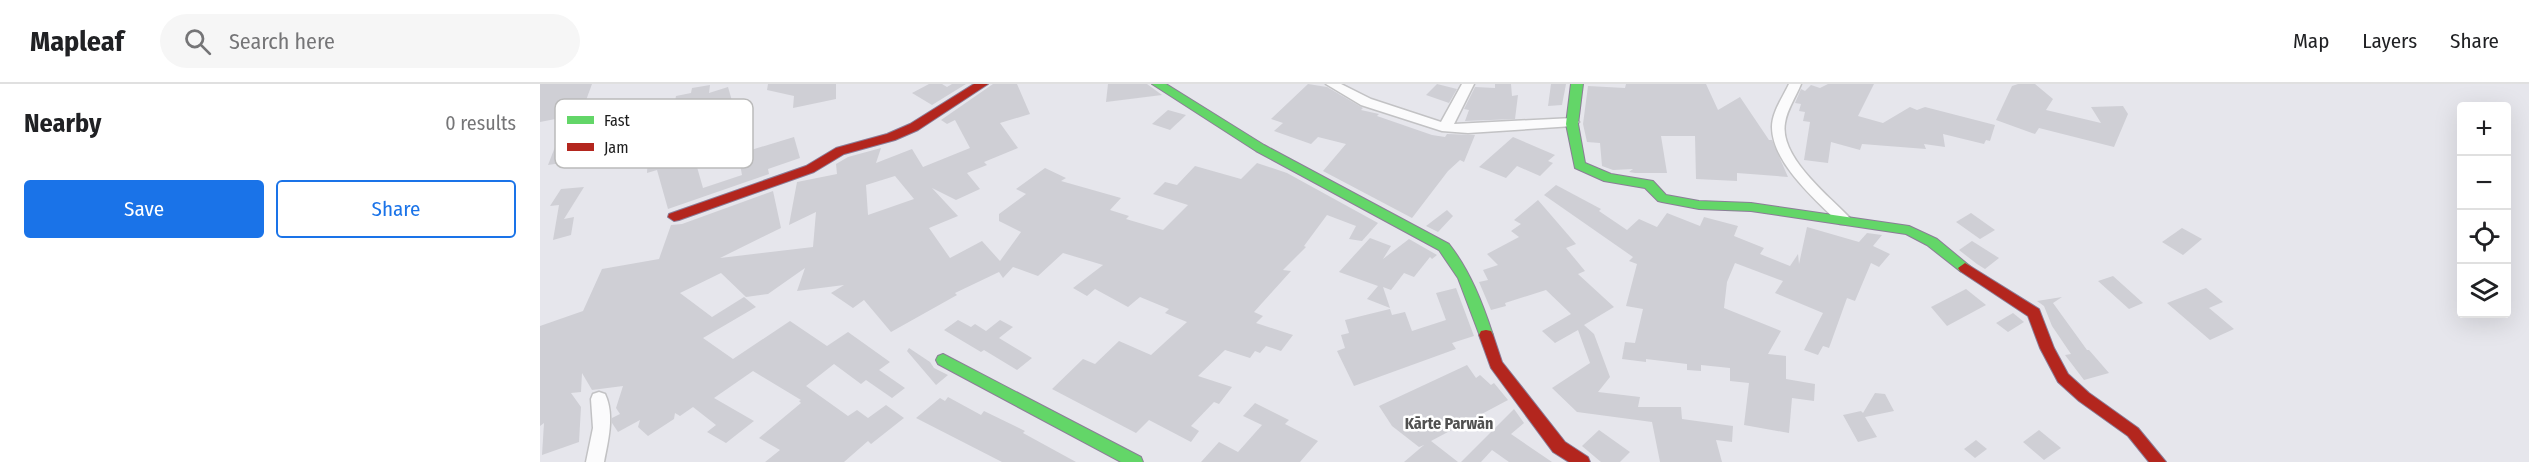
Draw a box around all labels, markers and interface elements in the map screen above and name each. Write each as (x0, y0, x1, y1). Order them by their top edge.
search box (160, 14, 580, 68)
text: Mapleaf (30, 25, 124, 58)
icon: search (181, 25, 214, 58)
text: Search here (229, 28, 335, 55)
text: Map (2293, 28, 2329, 54)
text: Layers (2362, 28, 2417, 54)
text: Share (2450, 28, 2499, 54)
legend (555, 99, 753, 168)
map controls (2457, 102, 2511, 318)
button: + (2457, 102, 2511, 156)
text: Nearby (24, 108, 101, 139)
text: 0 results (445, 111, 516, 135)
text: Fast (604, 111, 631, 130)
text: Jam (604, 138, 629, 157)
button: − (2457, 156, 2511, 210)
button: Save (24, 180, 264, 238)
button: Share (276, 180, 516, 238)
button: locate (2457, 210, 2511, 264)
button: layers (2457, 264, 2511, 318)
district label: Kārte Parwān (1405, 414, 1493, 433)

